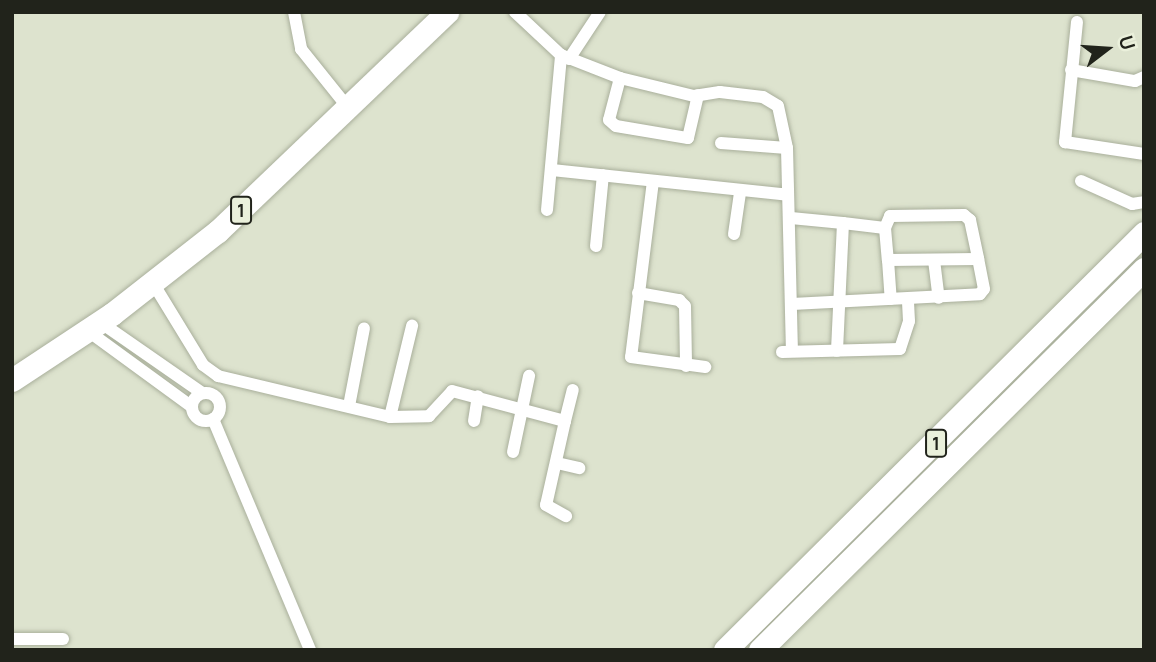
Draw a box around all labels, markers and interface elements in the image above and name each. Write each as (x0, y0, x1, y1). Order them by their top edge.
north arrow (1072, 14, 1142, 84)
text: U (1113, 33, 1142, 53)
road number: 1 (229, 196, 253, 224)
road number: 1 (924, 428, 948, 458)

